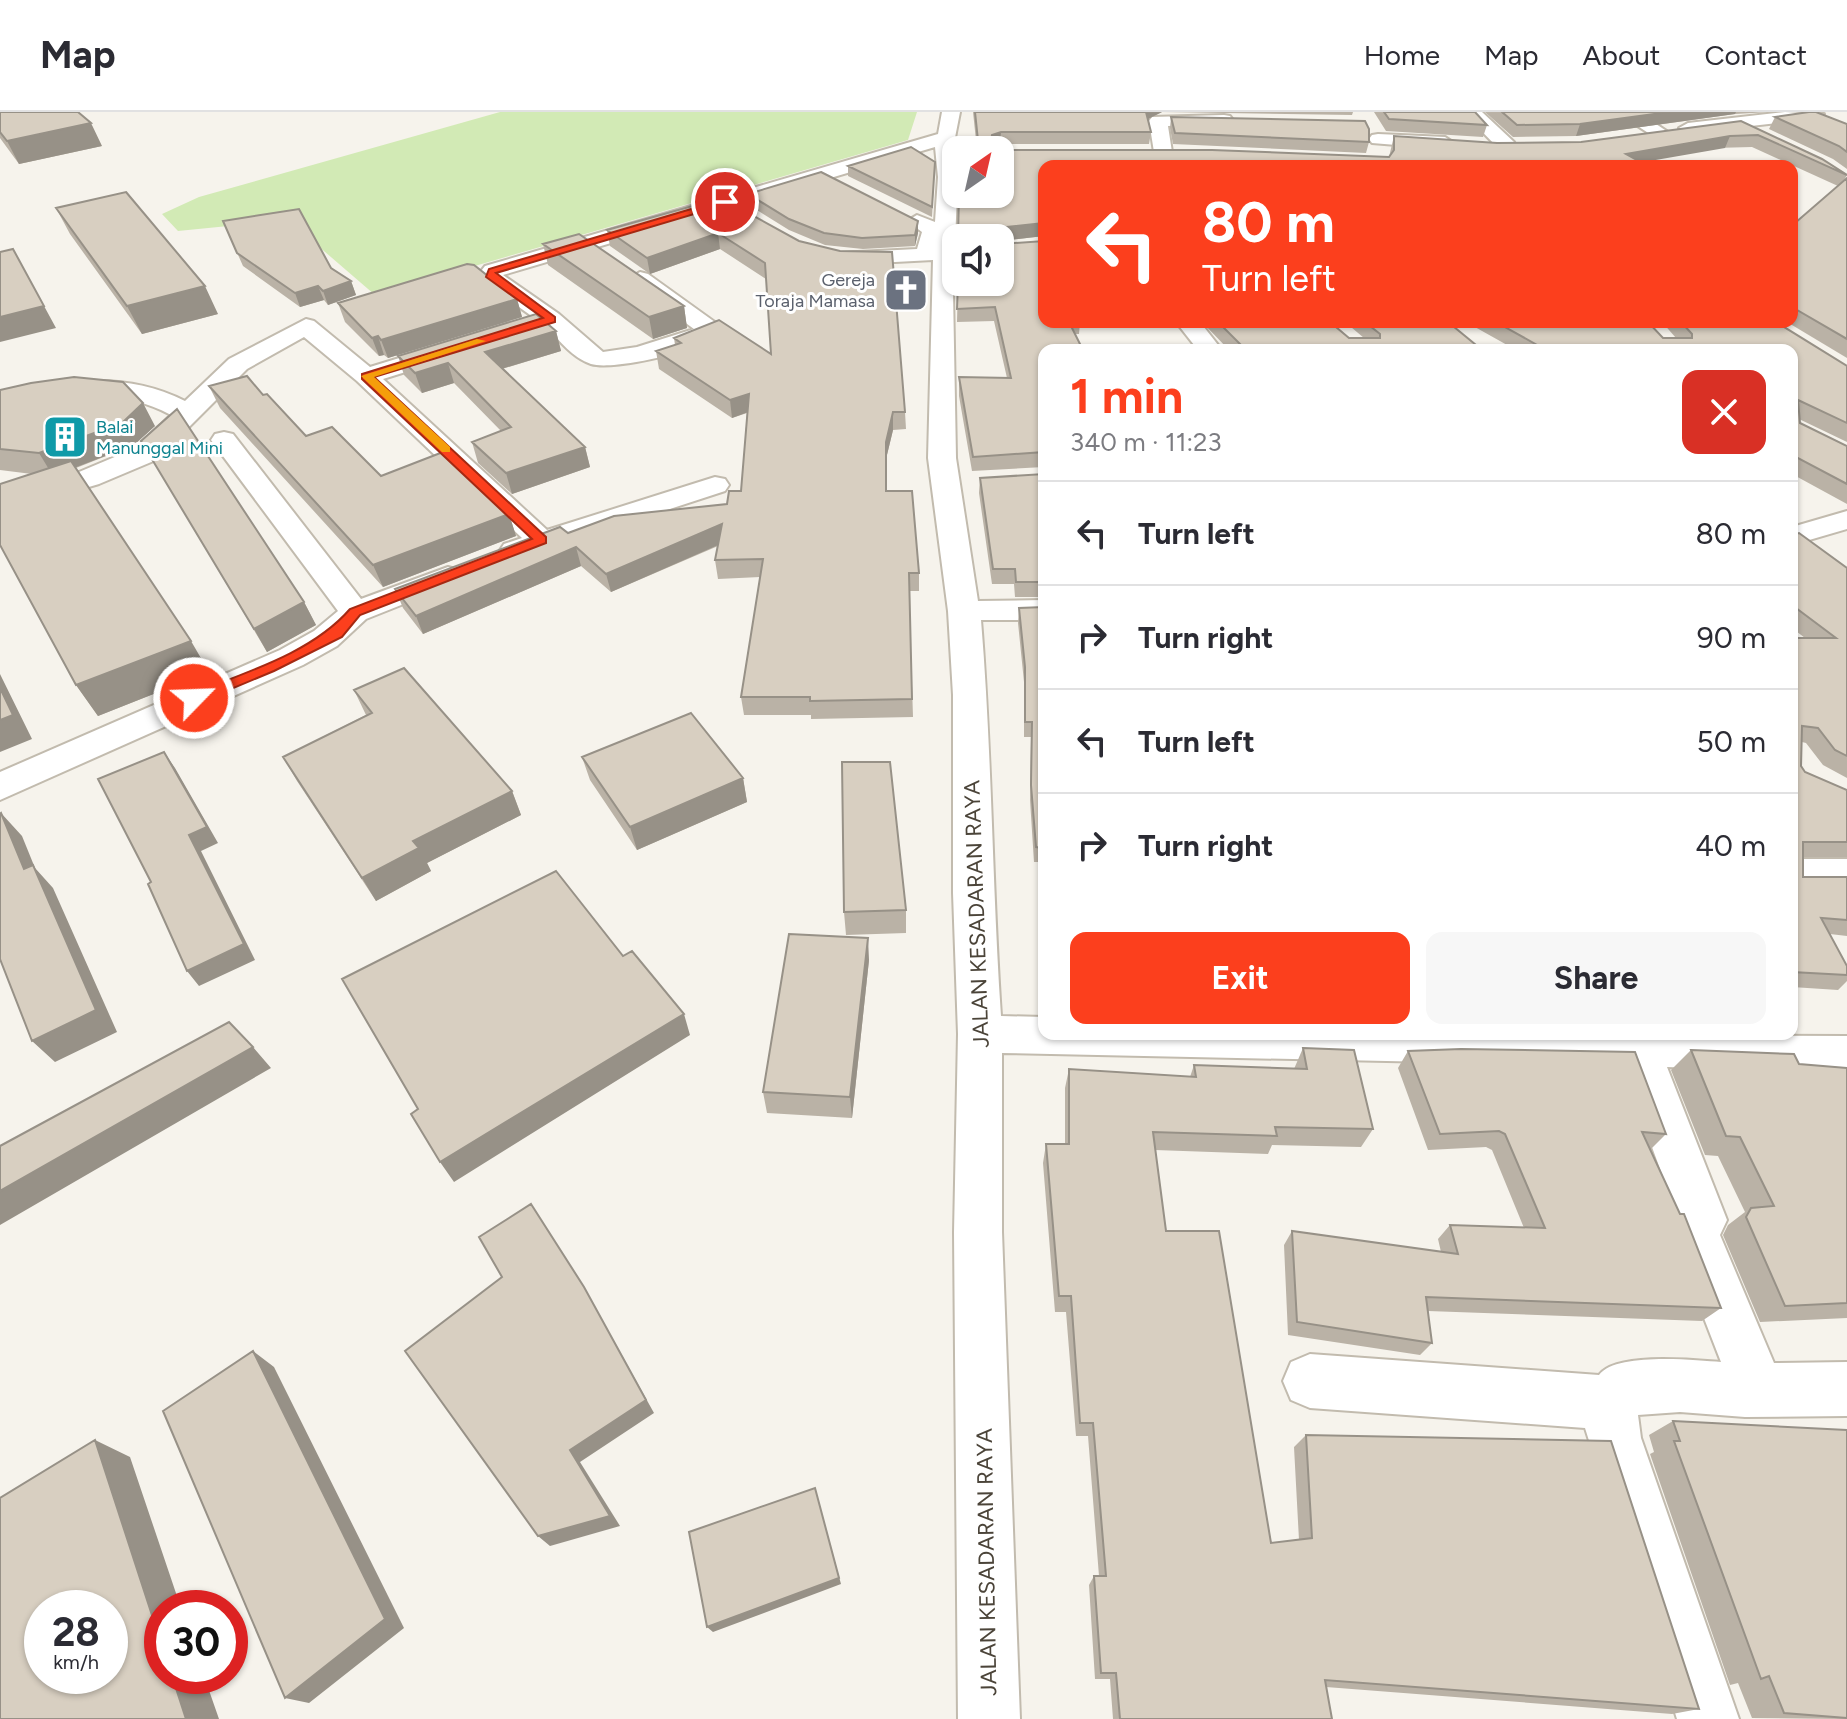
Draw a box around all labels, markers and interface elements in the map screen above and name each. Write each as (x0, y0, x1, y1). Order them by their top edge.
text: Map (40, 32, 116, 78)
text: Home (1364, 38, 1440, 72)
text: Map (1484, 38, 1539, 72)
text: About (1583, 38, 1660, 72)
text: Contact (1704, 38, 1807, 72)
north arrow (942, 136, 1014, 208)
map controls (942, 136, 1014, 296)
pin (691, 168, 759, 236)
icon: arrive (703, 180, 747, 224)
text: 80 m (1202, 189, 1335, 256)
icon: left (1070, 192, 1174, 296)
button: sound (942, 224, 1014, 296)
text: Turn left (1202, 257, 1336, 300)
church icon: Gereja Toraja Mamasa (882, 266, 930, 314)
place label: Gereja Toraja Mamasa (756, 269, 875, 312)
text: 1 min (1070, 367, 1183, 425)
button: close (1682, 370, 1766, 454)
building icon: Balai Manunggal Mini (41, 413, 89, 461)
place label: Balai Manunggal Mini (96, 416, 223, 459)
text: 340 m · 11:23 (1070, 426, 1222, 458)
icon: left (1070, 511, 1114, 555)
text: Turn left (1138, 515, 1255, 552)
text: 80 m (1695, 515, 1766, 552)
icon: right (1070, 615, 1114, 659)
text: Turn right (1138, 619, 1273, 656)
text: 90 m (1697, 619, 1766, 656)
position arrow (152, 656, 236, 740)
icon: left (1070, 719, 1114, 763)
text: Turn left (1138, 723, 1255, 760)
text: 50 m (1697, 723, 1766, 760)
street label: JALAN KESADARAN RAYA (958, 780, 995, 1048)
icon: right (1070, 823, 1114, 867)
text: Turn right (1138, 827, 1273, 864)
text: 40 m (1695, 827, 1766, 864)
button: Exit (1070, 932, 1410, 1024)
button: Share (1426, 932, 1766, 1024)
street label: JALAN KESADARAN RAYA (971, 1428, 1002, 1696)
speed limit sign: 30 (144, 1590, 248, 1694)
text: 28 (52, 1608, 100, 1656)
text: km/h (53, 1650, 99, 1674)

